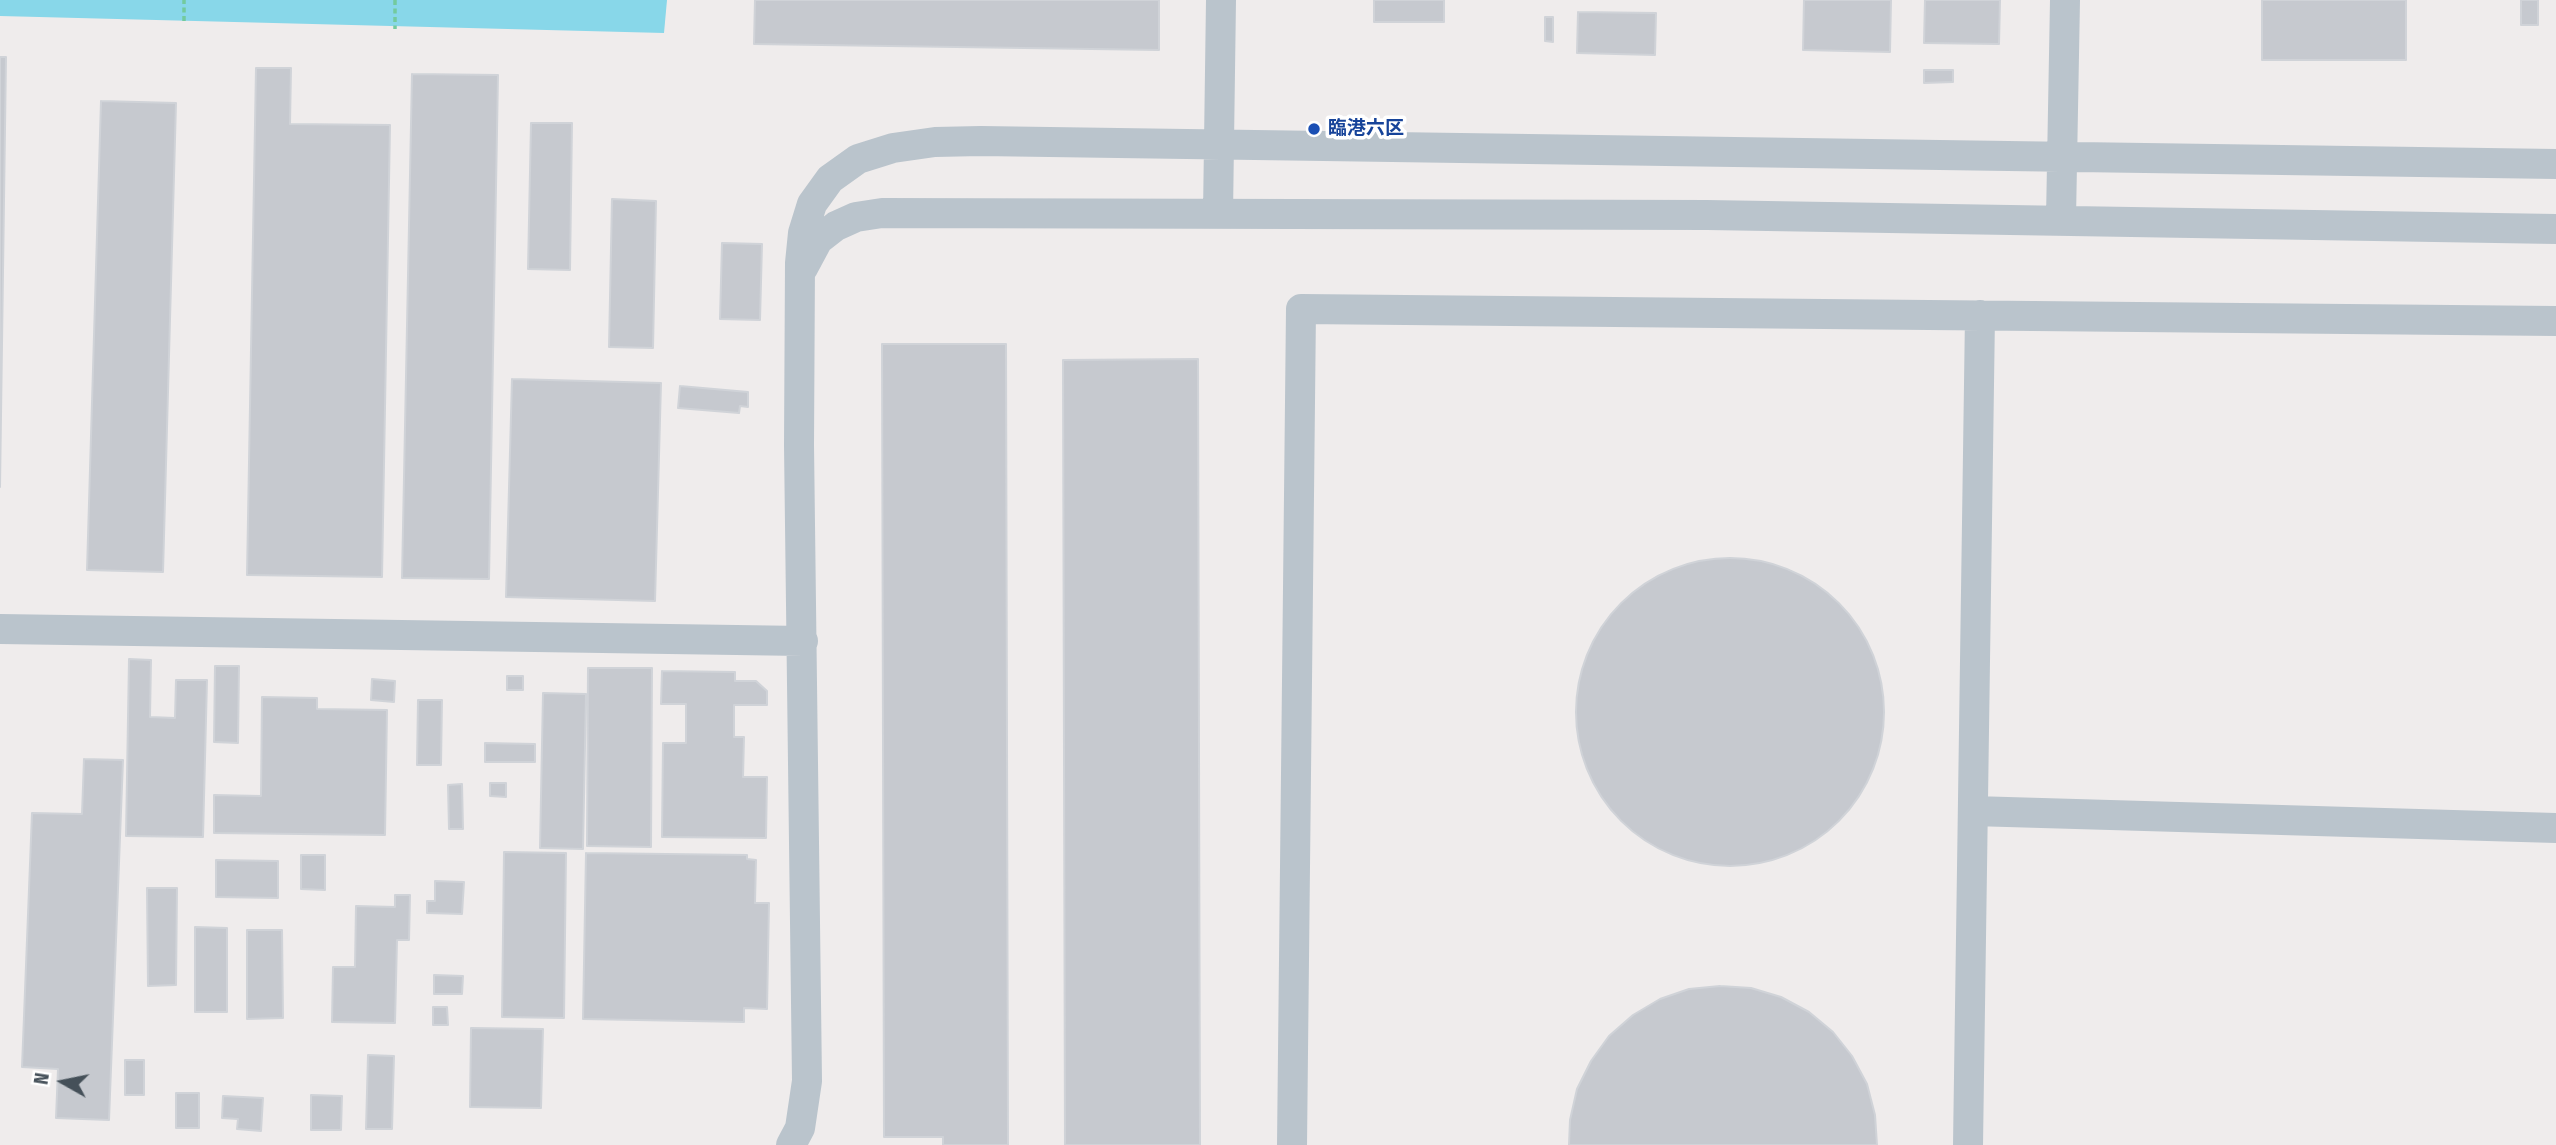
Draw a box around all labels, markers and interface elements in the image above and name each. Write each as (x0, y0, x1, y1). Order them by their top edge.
place label: 臨港六区 (1328, 118, 1404, 140)
marker: 臨港六区 (1306, 121, 1322, 137)
north arrow (28, 1047, 98, 1117)
text: N (30, 1071, 54, 1086)

